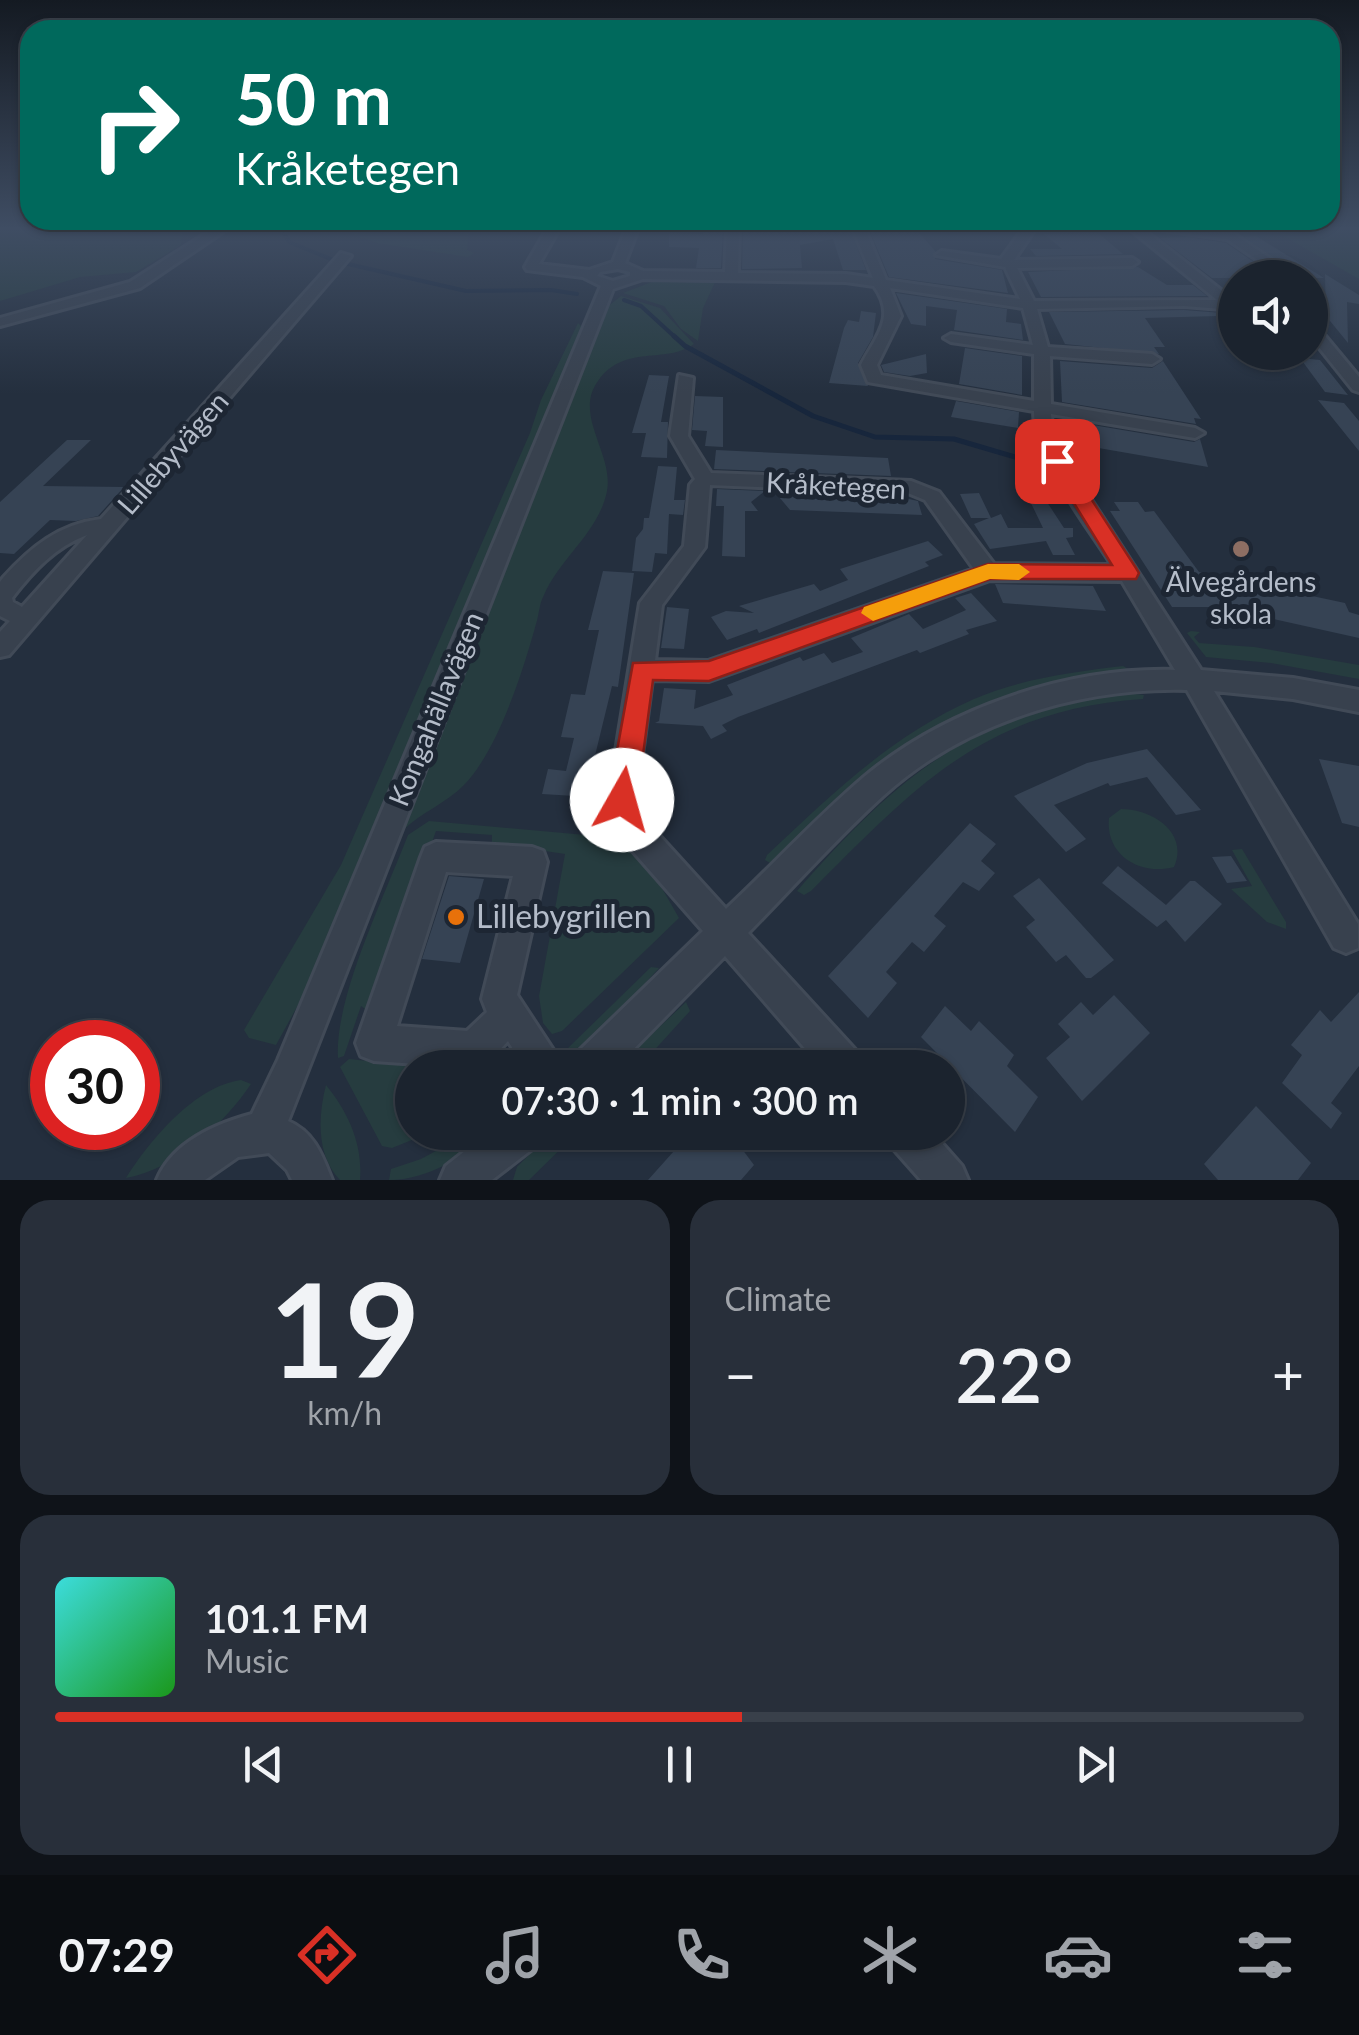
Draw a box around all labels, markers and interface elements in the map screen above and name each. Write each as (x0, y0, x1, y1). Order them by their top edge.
text: 50 m (235, 56, 392, 140)
icon: right (70, 60, 200, 190)
text: Kråketegen (235, 141, 460, 195)
map controls (1218, 260, 1328, 370)
button: sound (1218, 260, 1328, 370)
street label: Lillebyvägen (110, 384, 235, 521)
pin (1015, 419, 1100, 504)
icon: arrive (1030, 434, 1085, 489)
street label: Kråketegen (765, 464, 907, 506)
marker: Älvegårdens skola (1230, 538, 1252, 560)
place label: Älvegårdens skola (1166, 564, 1316, 630)
street label: Kongahällavägen (381, 606, 490, 811)
position arrow (570, 748, 674, 852)
place label: Lillebygrillen (476, 896, 652, 935)
marker: Lillebygrillen (445, 906, 467, 928)
speed limit sign: 30 (30, 1020, 160, 1150)
text: 07:30 · 1 min · 300 m (502, 1077, 858, 1123)
text: 19 (269, 1250, 420, 1406)
text: Climate (725, 1279, 831, 1318)
text: 22° (955, 1329, 1073, 1419)
text: − (725, 1341, 756, 1407)
text: + (1272, 1341, 1304, 1407)
text: km/h (307, 1393, 382, 1432)
text: 101.1 FM (205, 1595, 369, 1641)
text: Music (205, 1641, 289, 1680)
icon: previous (236, 1737, 291, 1792)
icon: pause (652, 1737, 707, 1792)
icon: next (1068, 1737, 1123, 1792)
icon: directions (292, 1920, 362, 1990)
icon: music (480, 1920, 550, 1990)
icon: phone (667, 1920, 737, 1990)
icon: climate (855, 1920, 925, 1990)
icon: car (1043, 1920, 1113, 1990)
icon: filters (1230, 1920, 1300, 1990)
text: 07:29 (59, 1928, 175, 1982)

